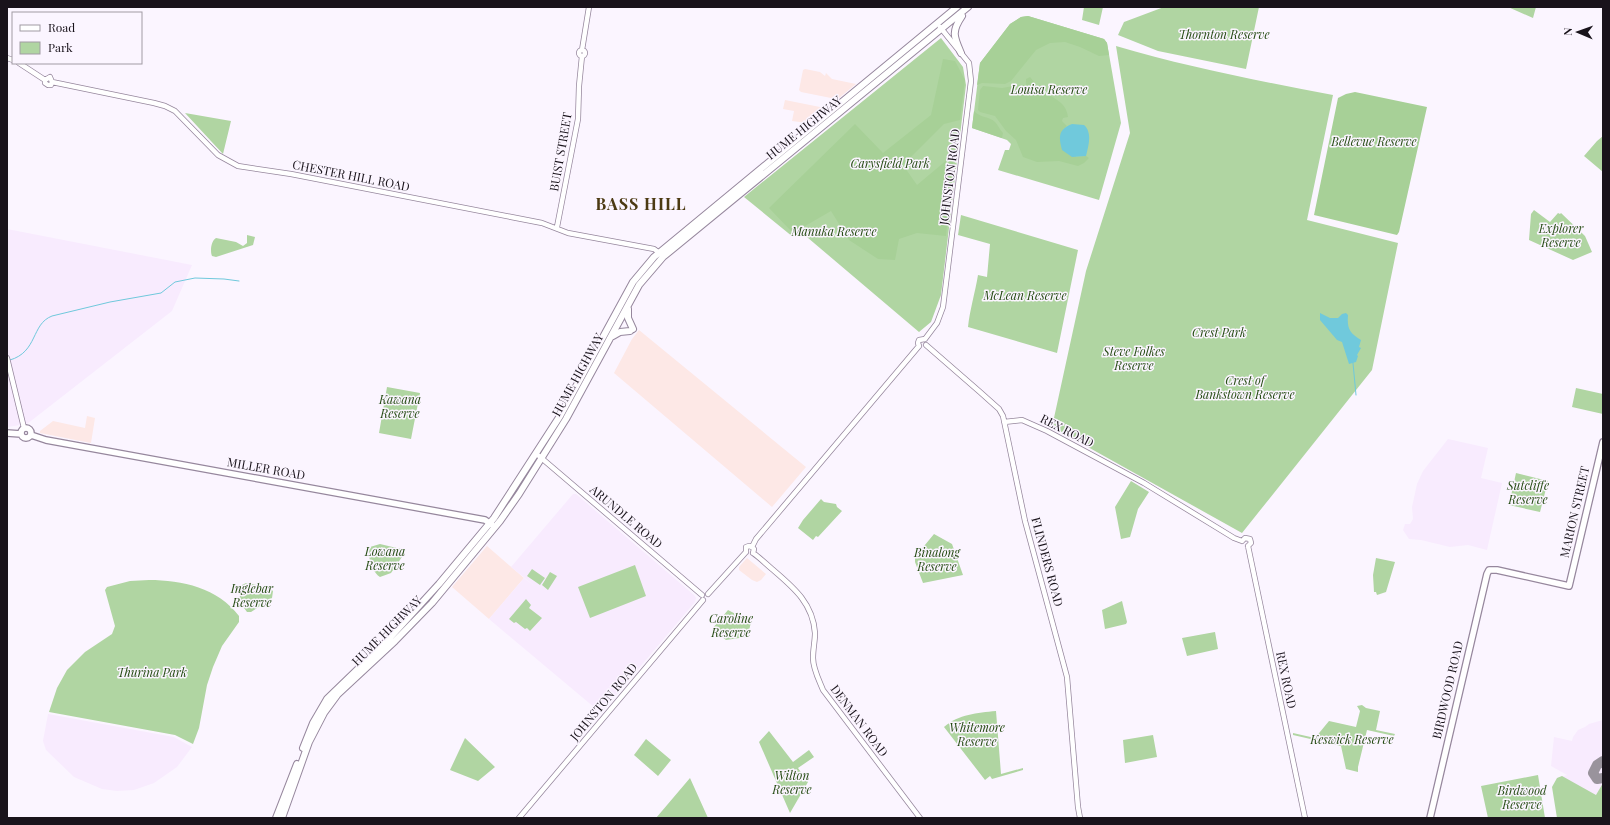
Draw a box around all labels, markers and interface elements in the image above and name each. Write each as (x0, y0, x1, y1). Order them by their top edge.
legend (12, 12, 142, 64)
north arrow (1558, 12, 1598, 52)
text: Road (48, 19, 75, 35)
park label: Thornton Reserve (1178, 26, 1270, 42)
text: N (1560, 27, 1575, 36)
text: Park (48, 39, 73, 55)
park label: Louisa Reserve (1010, 81, 1087, 97)
street label: HUME HIGHWAY (762, 91, 845, 163)
street label: BUIST STREET (545, 110, 575, 193)
street label: JOHNSTON ROAD (935, 128, 963, 227)
park label: Bellevue Reserve (1330, 133, 1417, 149)
park label: Carysfield Park (850, 155, 930, 171)
street label: CHESTER HILL ROAD (291, 156, 412, 194)
district label: BASS HILL (596, 193, 686, 214)
park label: Explorer Reserve (1538, 220, 1584, 250)
park label: Manuka Reserve (790, 223, 877, 239)
park label: McLean Reserve (982, 287, 1067, 303)
park label: Crest Park (1192, 324, 1246, 340)
street label: HUME HIGHWAY (548, 329, 607, 419)
park label: Steve Folkes Reserve (1102, 343, 1165, 373)
park label: Crest of Bankstown Reserve (1194, 372, 1295, 402)
park label: Kawana Reserve (378, 391, 421, 421)
street label: REX ROAD (1038, 410, 1097, 451)
street label: MILLER ROAD (226, 453, 307, 483)
street label: MARION STREET (1556, 464, 1592, 559)
park label: Sutcliffe Reserve (1506, 477, 1549, 507)
street label: ARUNDLE ROAD (586, 481, 667, 552)
street label: FLINDERS ROAD (1028, 515, 1068, 609)
park label: Lowana Reserve (364, 543, 405, 573)
park label: Binalong Reserve (913, 544, 962, 574)
park label: Inglebar Reserve (230, 580, 274, 610)
street label: HUME HIGHWAY (348, 591, 425, 669)
park label: Caroline Reserve (709, 610, 753, 640)
street label: BIRDWOOD ROAD (1428, 639, 1466, 740)
street label: REX ROAD (1273, 650, 1301, 710)
street label: JOHNSTON ROAD (565, 659, 641, 744)
park label: Thurina Park (117, 664, 187, 680)
street label: DENMAN ROAD (828, 681, 892, 760)
park label: Whitemore Reserve (949, 719, 1005, 749)
park label: Keswick Reserve (1309, 731, 1394, 747)
park label: Wilton Reserve (771, 767, 812, 797)
park label: Birdwood Reserve (1496, 782, 1547, 812)

